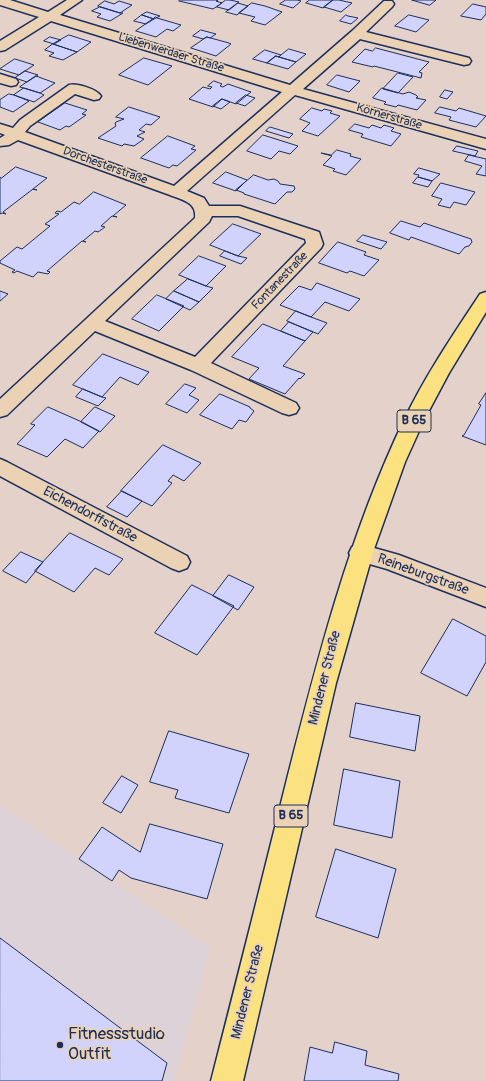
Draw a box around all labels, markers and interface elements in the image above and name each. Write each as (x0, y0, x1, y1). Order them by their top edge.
street label: Liebenwerdaer Straße (116, 30, 226, 76)
street label: Körnerstraße (355, 101, 423, 133)
street label: Dorchesterstraße (61, 144, 149, 188)
street label: Fontanestraße (249, 249, 311, 313)
road number: B 65 (397, 410, 431, 432)
street label: Eichendorffstraße (40, 483, 140, 547)
street label: Reineburgstraße (375, 551, 471, 599)
street label: Mindener Straße (305, 629, 345, 727)
road number: B 65 (274, 805, 308, 827)
street label: Mindener Straße (228, 943, 268, 1041)
place label: Fitnessstudio Outfit (68, 1025, 165, 1065)
marker: Fitnessstudio Outfit (55, 1040, 65, 1050)

